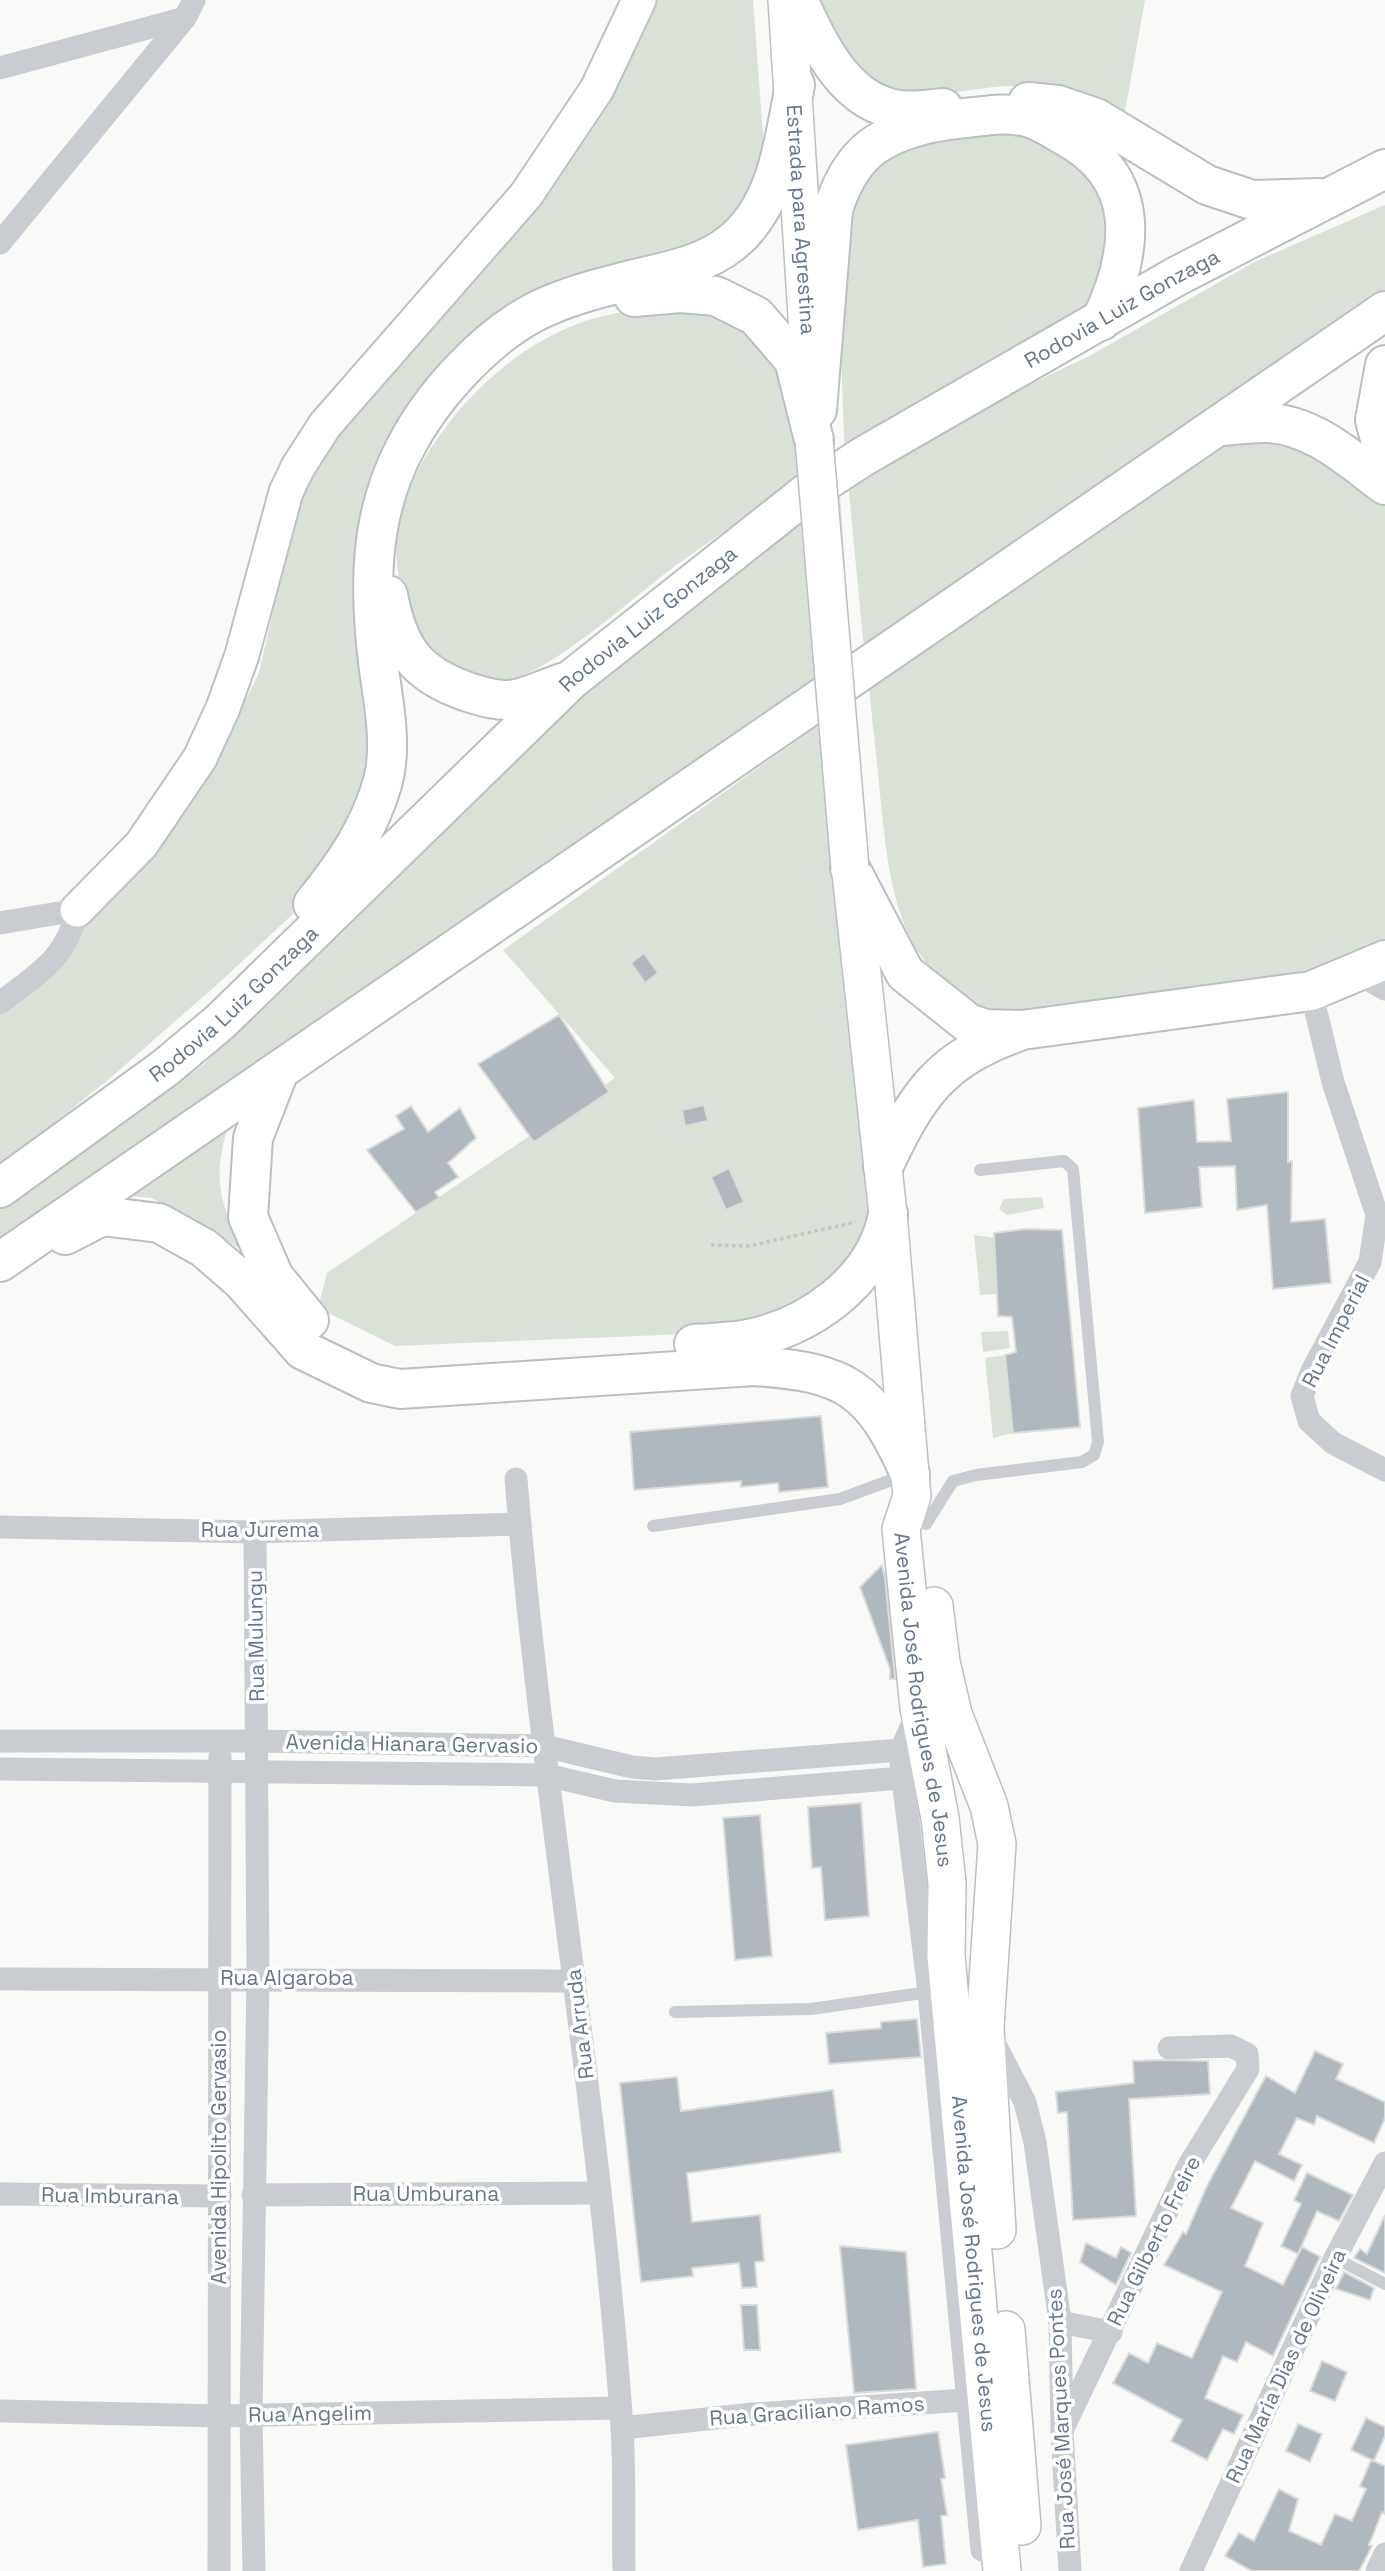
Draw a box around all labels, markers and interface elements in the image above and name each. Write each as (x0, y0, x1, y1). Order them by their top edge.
street label: Estrada para Agrestina (781, 104, 822, 335)
street label: Rodovia Luiz Gonzaga (1019, 242, 1224, 374)
street label: Rodovia Luiz Gonzaga (553, 540, 742, 698)
street label: Rodovia Luiz Gonzaga (144, 920, 324, 1088)
street label: Rua Imperial (1296, 1270, 1376, 1392)
street label: Rua Jurema (201, 1516, 319, 1543)
street label: Avenida José Rodrigues de Jesus (888, 1531, 959, 1868)
street label: Rua Mulungu (241, 1570, 270, 1702)
street label: Avenida Hianara Gervasio (286, 1728, 539, 1759)
street label: Rua Algaroba (220, 1964, 354, 1991)
street label: Rua Arruda (559, 1967, 600, 2081)
street label: Avenida Hipolito Gervasio (205, 2030, 232, 2284)
street label: Avenida José Rodrigues de Jesus (946, 2094, 1003, 2433)
street label: Rua Gilberto Freire (1101, 2151, 1206, 2330)
street label: Rua Umburana (353, 2180, 499, 2207)
street label: Rua Imburana (41, 2181, 179, 2210)
street label: Rua Maria Dias de Oliveira (1219, 2244, 1352, 2487)
street label: Rua José Marques Pontes (1040, 2288, 1081, 2550)
street label: Rua Graciliano Ramos (709, 2390, 925, 2431)
street label: Rua Angelim (248, 2399, 372, 2428)

